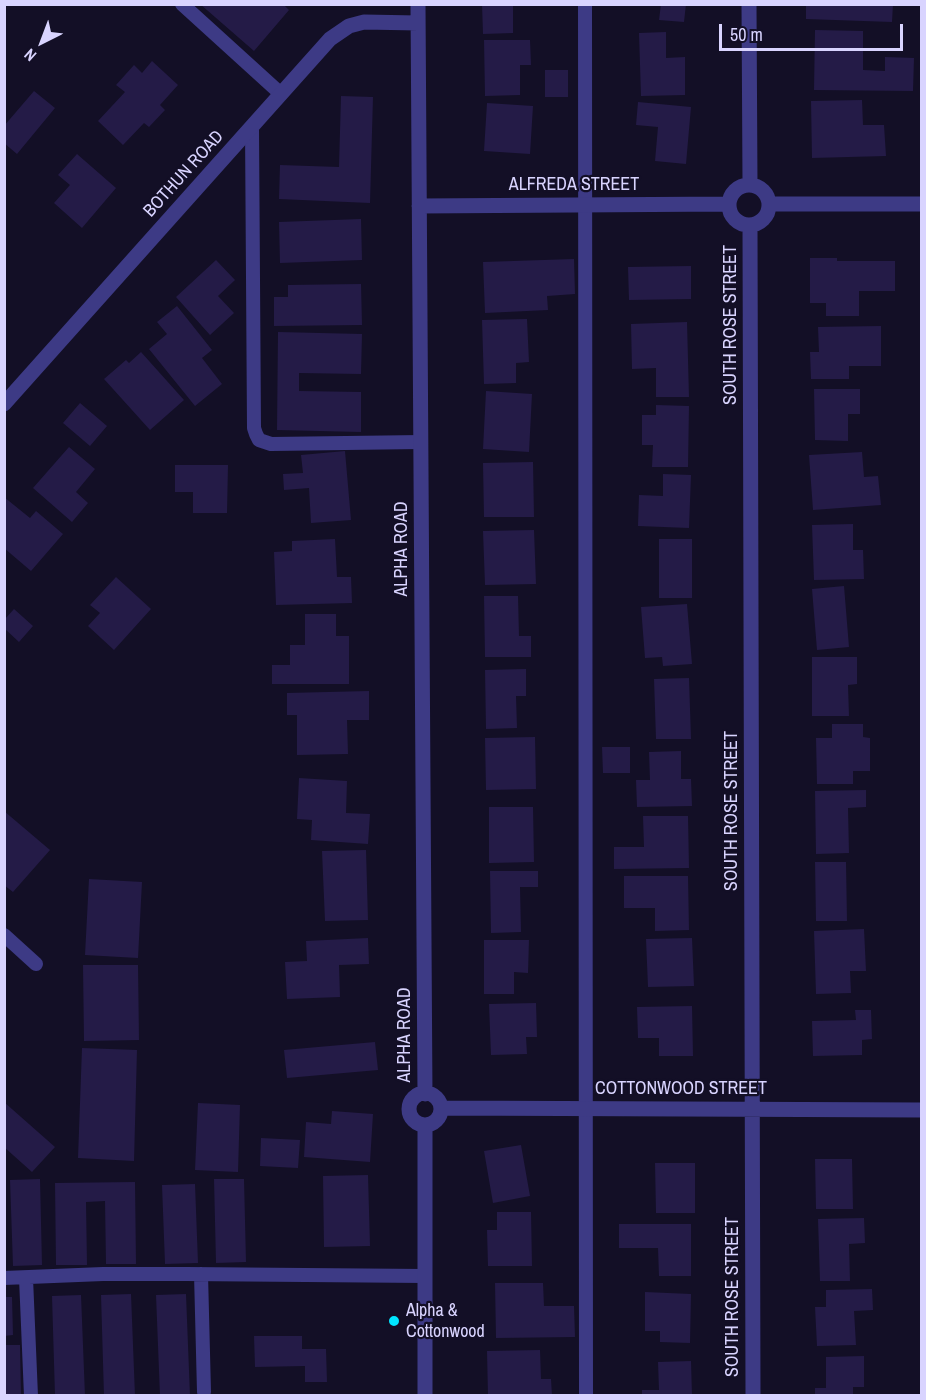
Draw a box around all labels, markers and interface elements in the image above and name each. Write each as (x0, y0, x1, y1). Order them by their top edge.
north arrow (12, 12, 72, 72)
scale bar (722, 12, 906, 50)
text: 50 m (730, 22, 763, 47)
text: N (19, 44, 41, 67)
street label: BOTHUN ROAD (139, 126, 229, 222)
street label: ALFREDA STREET (509, 174, 639, 196)
street label: SOUTH ROSE STREET (720, 245, 742, 405)
street label: ALPHA ROAD (391, 501, 413, 597)
street label: SOUTH ROSE STREET (721, 731, 743, 891)
street label: ALPHA ROAD (394, 987, 416, 1083)
street label: COTTONWOOD STREET (595, 1078, 767, 1100)
street label: SOUTH ROSE STREET (722, 1217, 744, 1377)
place label: Alpha & Cottonwood (406, 1300, 485, 1342)
marker: Alpha & Cottonwood (387, 1314, 401, 1328)

